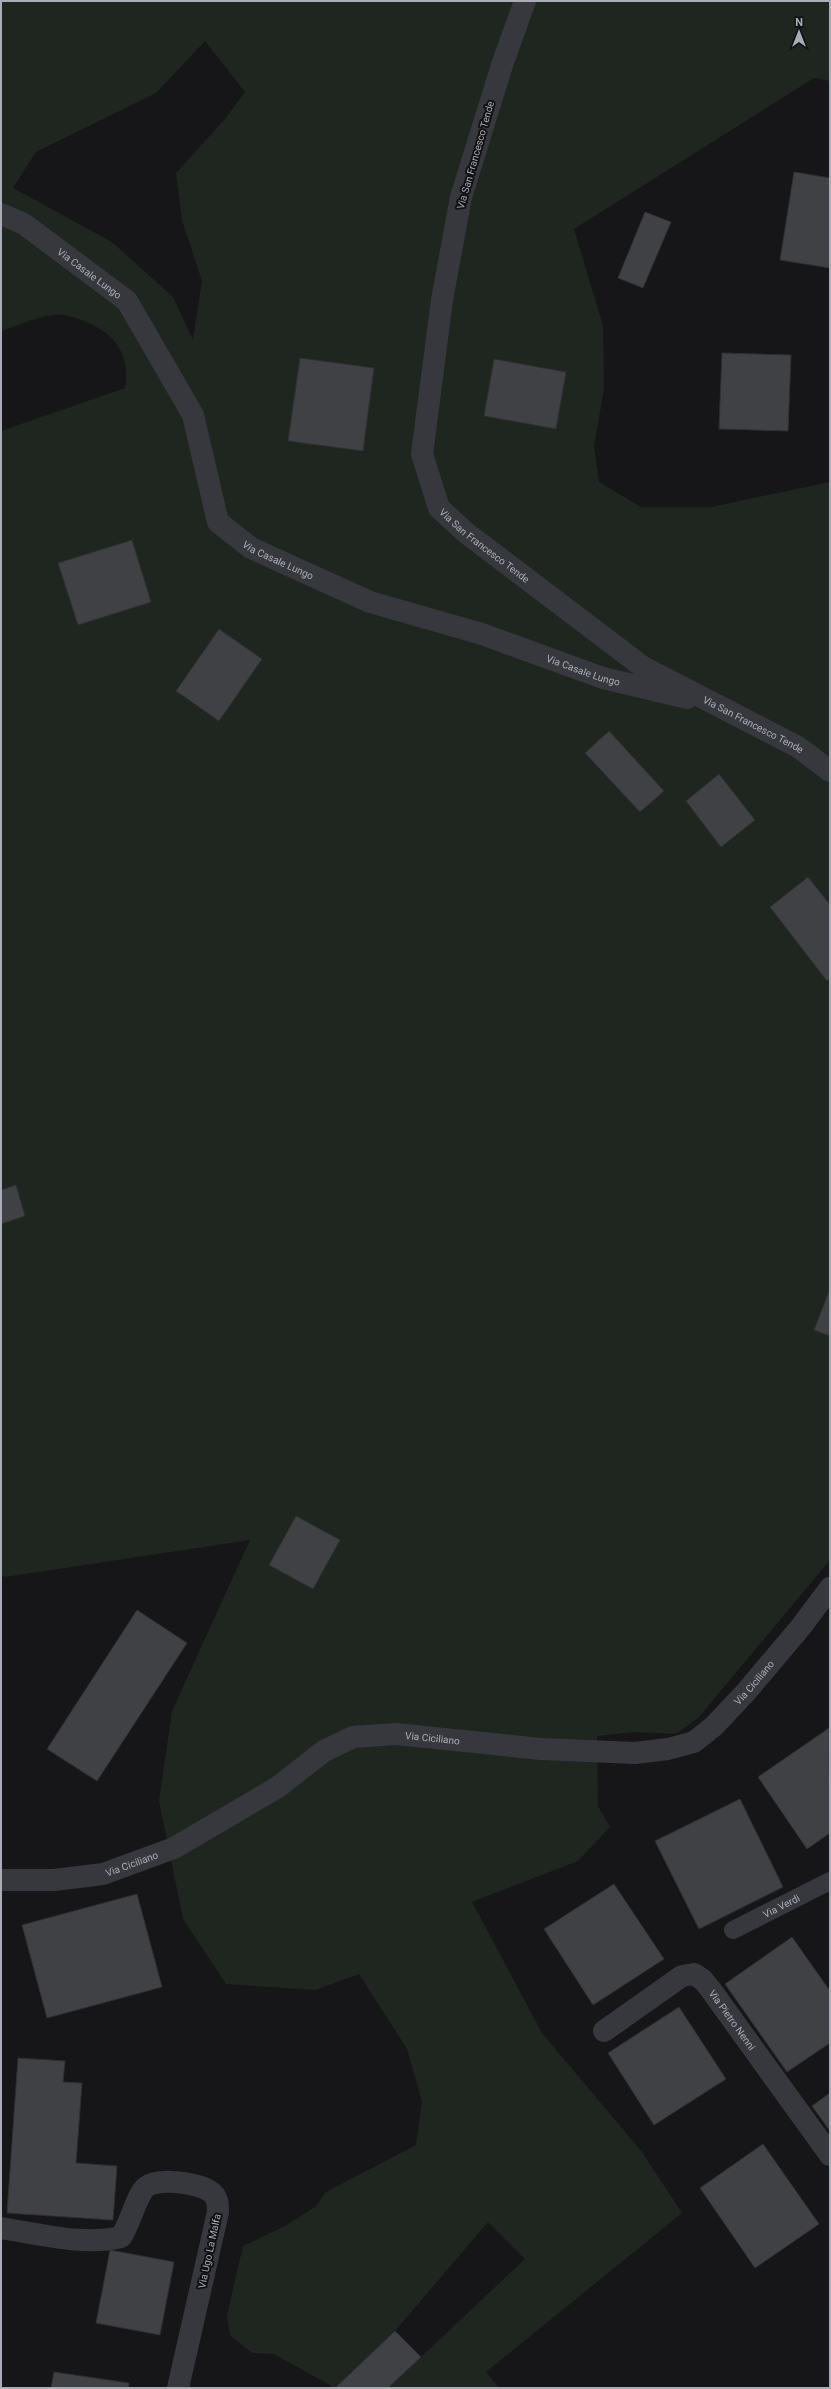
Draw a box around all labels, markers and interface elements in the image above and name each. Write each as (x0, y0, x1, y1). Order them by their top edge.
north arrow (779, 12, 819, 52)
text: N (795, 16, 803, 29)
street label: Via San Francesco Tende (455, 100, 496, 210)
street label: Via Casale Lungo (55, 246, 124, 301)
street label: Via San Francesco Tende (437, 506, 532, 585)
street label: Via Casale Lungo (240, 539, 315, 582)
street label: Via Casale Lungo (545, 653, 621, 688)
street label: Via San Francesco Tende (701, 694, 806, 755)
street label: Via Ciciliano (732, 1658, 776, 1707)
street label: Via Ciciliano (405, 1730, 461, 1747)
street label: Via Ciciliano (104, 1849, 160, 1879)
street label: Via Verdi (761, 1892, 802, 1920)
street label: Via Pietro Nenni (707, 1988, 757, 2052)
street label: Via Ugo La Malfa (196, 2213, 223, 2289)

